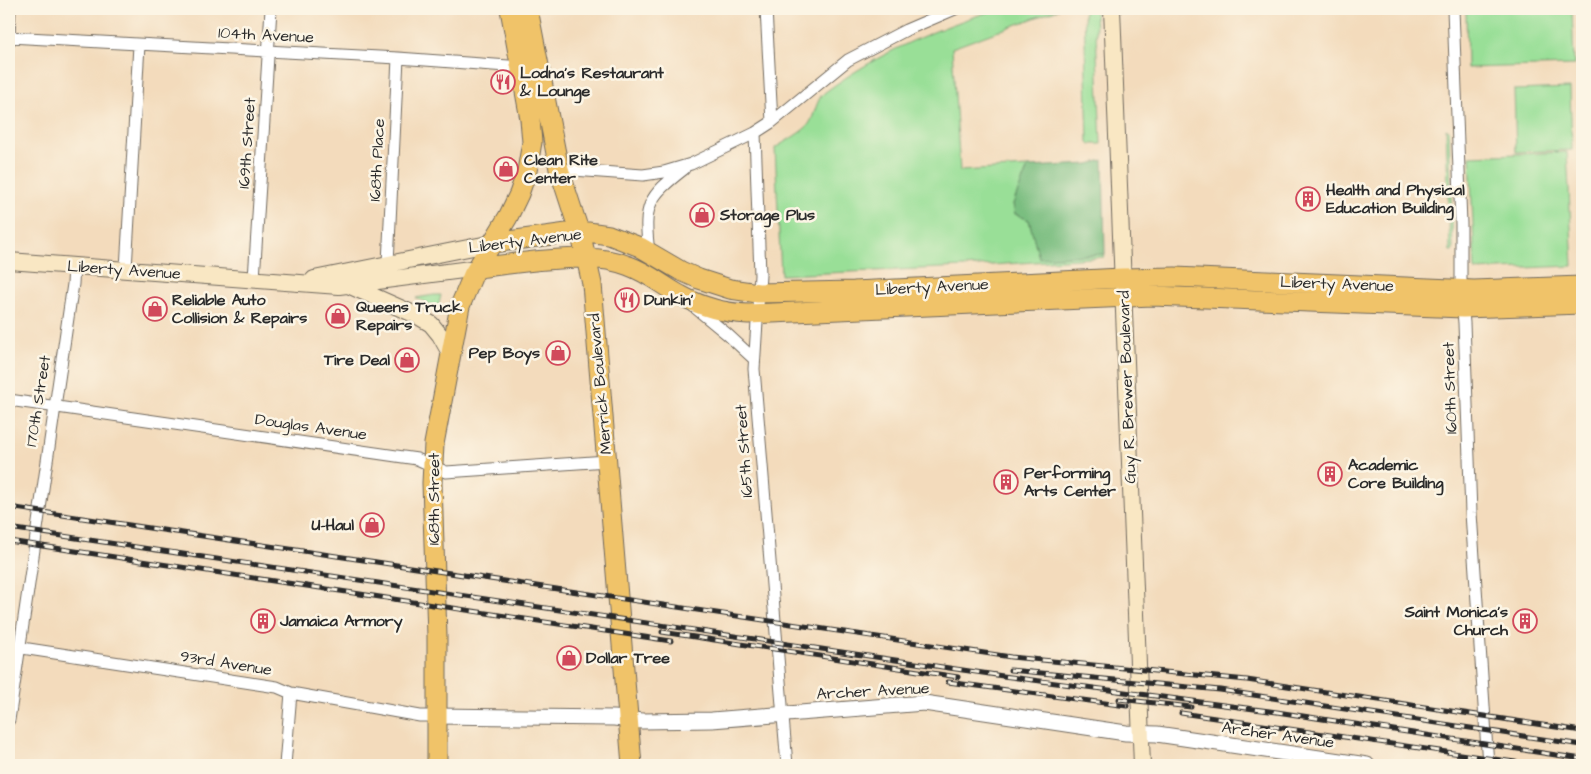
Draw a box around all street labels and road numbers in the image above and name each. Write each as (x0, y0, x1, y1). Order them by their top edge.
street label: 104th Avenue (218, 22, 315, 49)
street label: 169th Street (233, 96, 261, 189)
street label: 168th Place (364, 118, 390, 202)
street label: Liberty Avenue (467, 223, 583, 260)
street label: Liberty Avenue (66, 255, 182, 286)
street label: Liberty Avenue (1280, 271, 1394, 298)
street label: Liberty Avenue (875, 273, 990, 302)
street label: Guy R. Brewer Boulevard (1113, 290, 1142, 484)
street label: Merrick Boulevard (583, 313, 617, 455)
street label: 160th Street (1437, 341, 1463, 435)
street label: 170th Street (20, 353, 56, 448)
street label: 165th Street (730, 403, 758, 498)
street label: Douglas Avenue (253, 408, 369, 447)
street label: 168th Street (423, 452, 445, 545)
street label: 93rd Avenue (179, 645, 274, 681)
street label: Archer Avenue (816, 677, 930, 705)
street label: Archer Avenue (1221, 716, 1336, 754)

